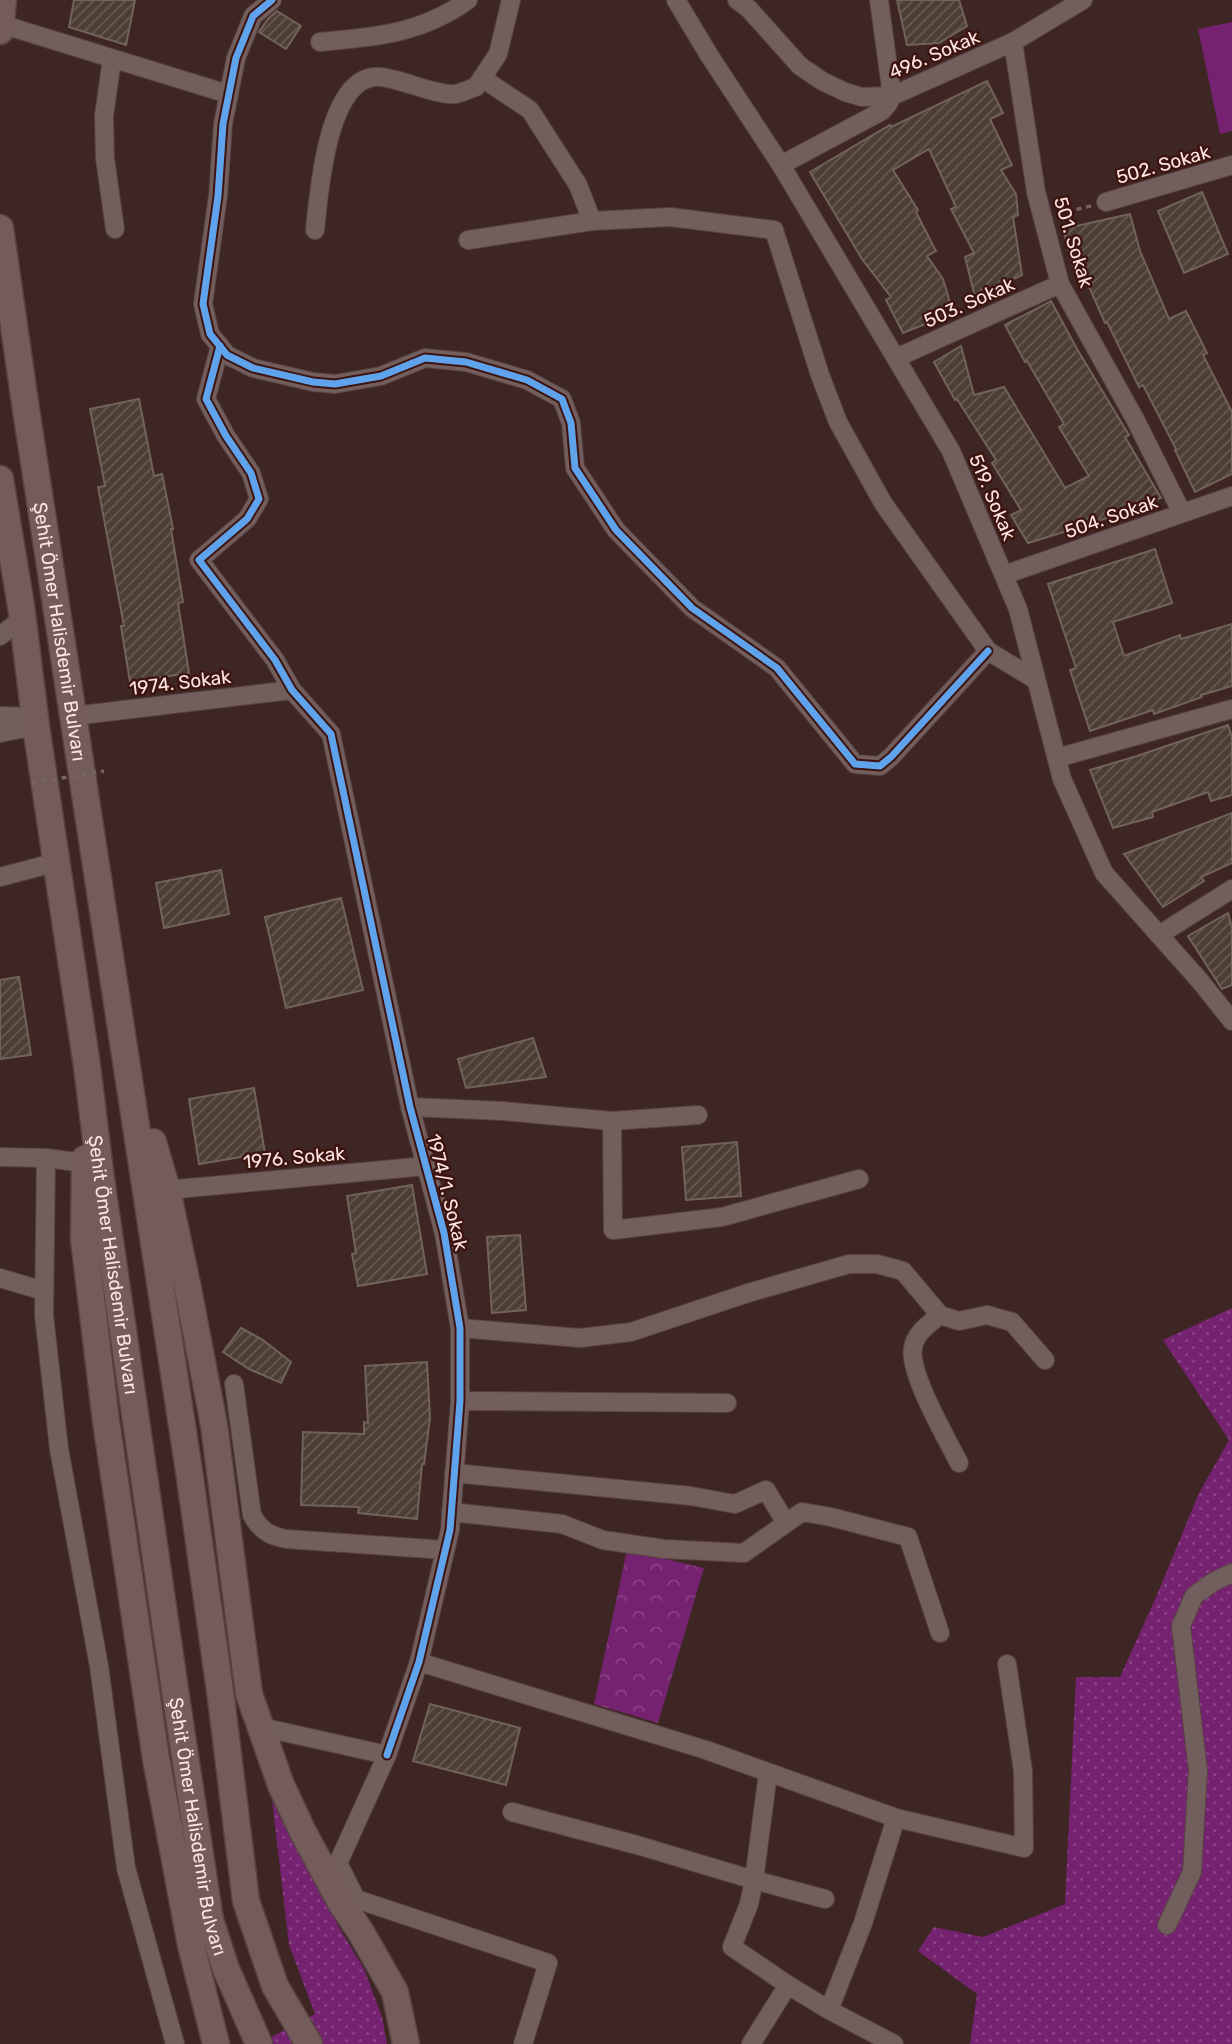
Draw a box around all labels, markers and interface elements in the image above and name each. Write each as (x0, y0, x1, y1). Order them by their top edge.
street label: 496. Sokak (885, 25, 983, 84)
street label: 502. Sokak (1114, 140, 1213, 189)
street label: 501. Sokak (1049, 194, 1098, 290)
street label: 503. Sokak (920, 272, 1018, 333)
street label: 519. Sokak (964, 451, 1021, 544)
street label: 504. Sokak (1062, 490, 1161, 543)
street label: Şehit Ömer Halisdemir Bulvarı (28, 500, 91, 763)
street label: 1974. Sokak (128, 665, 232, 700)
street label: 1974/1. Sokak (422, 1131, 473, 1253)
street label: Şehit Ömer Halisdemir Bulvarı (84, 1134, 143, 1396)
street label: 1976. Sokak (242, 1142, 346, 1173)
street label: Şehit Ömer Halisdemir Bulvarı (164, 1696, 232, 1959)

